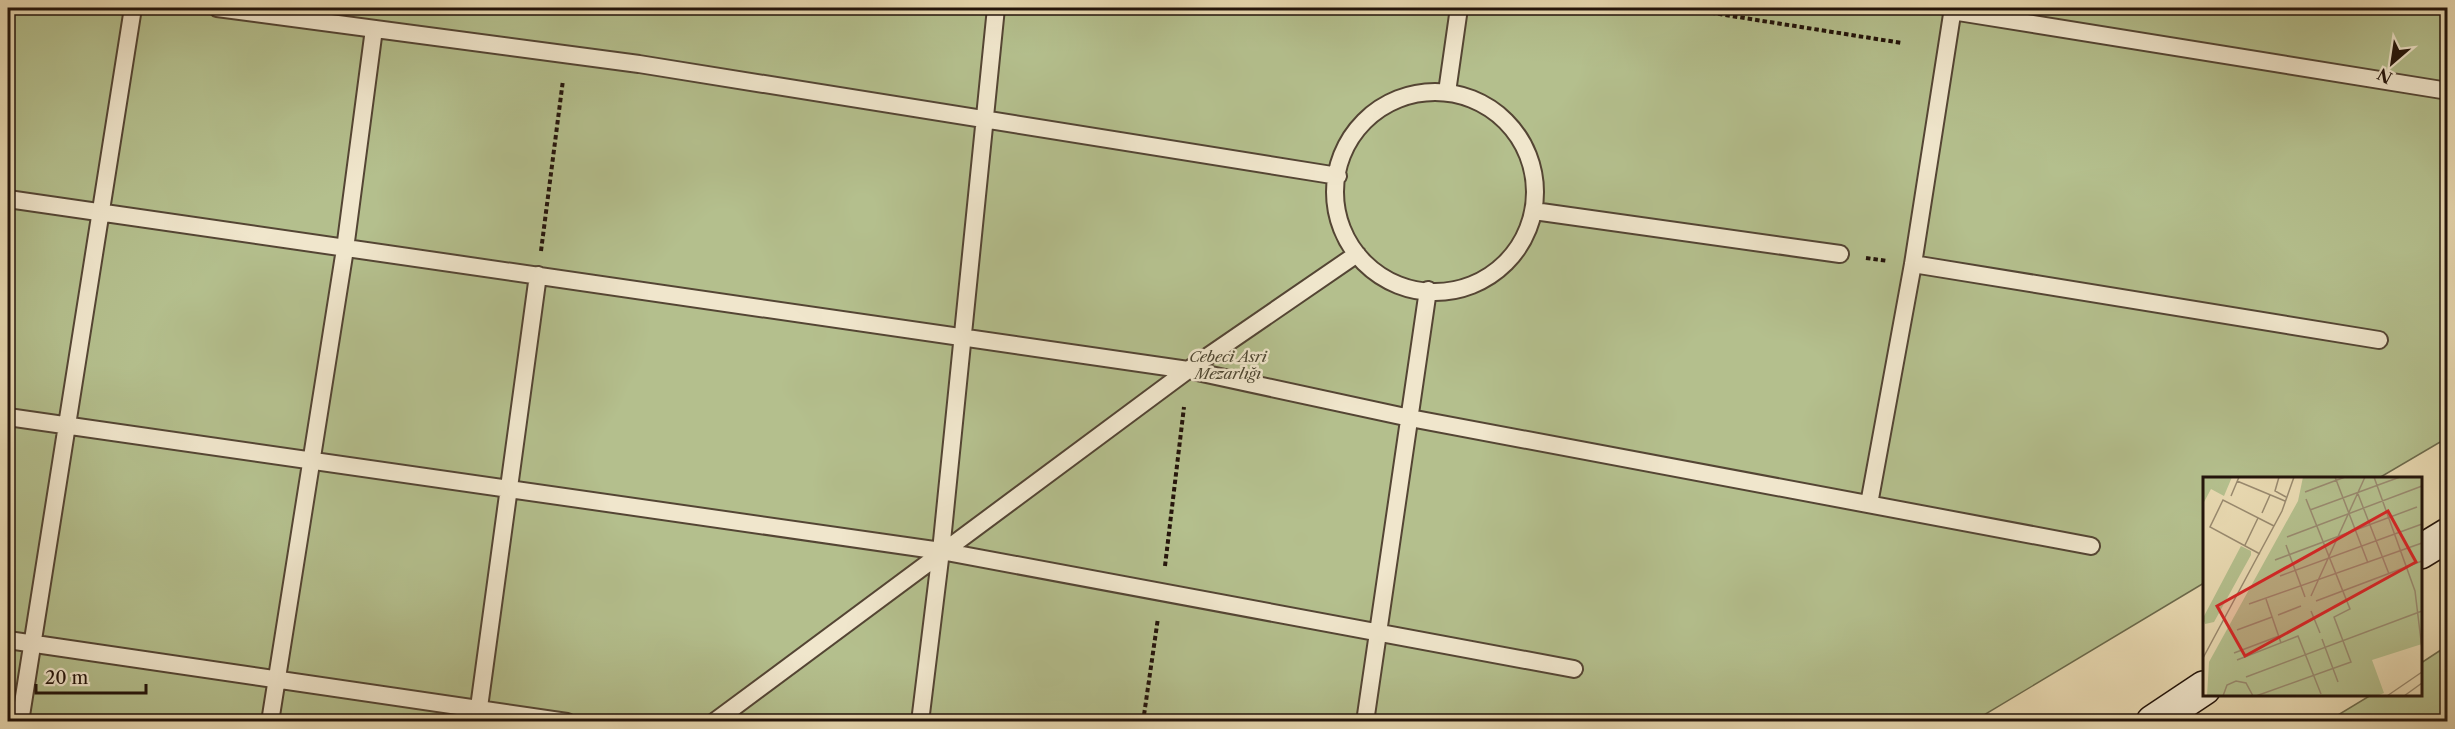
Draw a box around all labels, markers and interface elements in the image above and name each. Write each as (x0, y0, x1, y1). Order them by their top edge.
north arrow (2362, 33, 2422, 93)
text: N (2374, 64, 2396, 88)
park label: Cebeci Asri Mezarlığı (1189, 347, 1268, 383)
inset map (2203, 477, 2422, 696)
scale bar (36, 657, 146, 695)
text: 20 m (45, 667, 89, 689)

